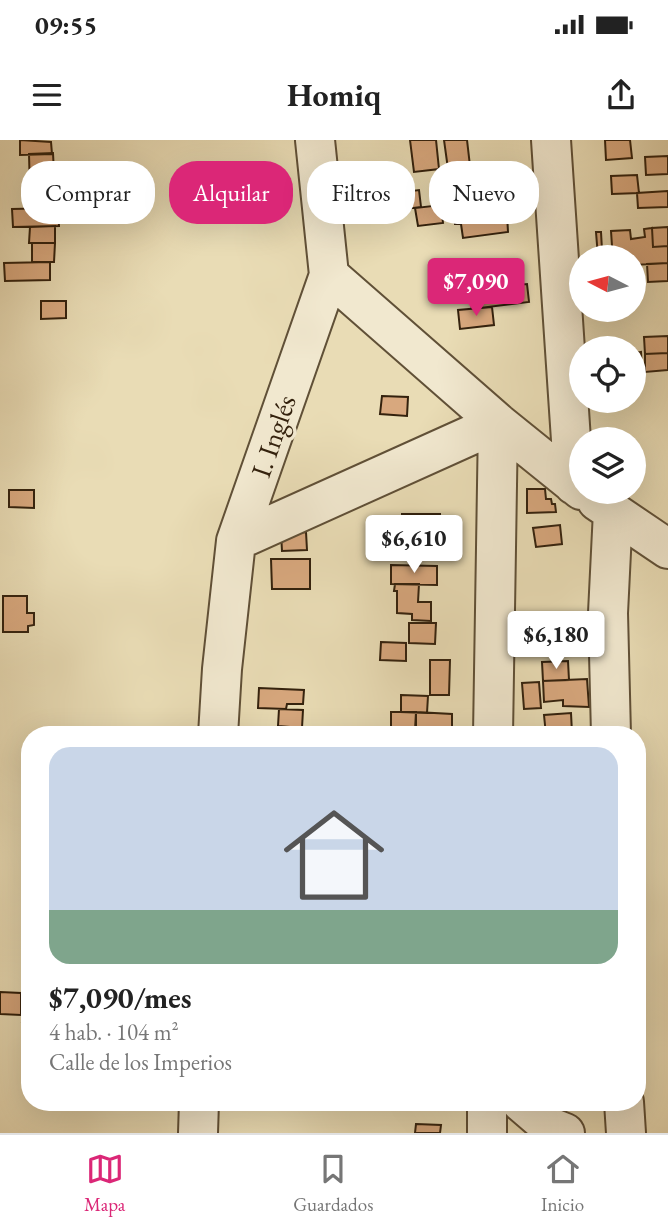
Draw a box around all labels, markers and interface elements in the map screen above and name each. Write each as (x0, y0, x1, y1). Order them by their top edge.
text: 09:55 (35, 8, 97, 42)
text: Homiq (287, 74, 381, 116)
icon: menu (28, 76, 66, 114)
icon: share (602, 76, 640, 114)
chip: Comprar (21, 161, 155, 224)
chip: Alquilar (169, 161, 293, 224)
chip: Filtros (307, 161, 415, 224)
chip: Nuevo (429, 161, 539, 224)
north arrow (569, 245, 646, 322)
map controls (569, 245, 646, 504)
pin: $7,090 (419, 258, 533, 318)
text: $7,090 (444, 266, 508, 296)
button: locate (569, 336, 646, 413)
street label: I. Inglés (242, 390, 304, 482)
button: layers (569, 427, 646, 504)
pin: $6,610 (357, 516, 471, 575)
text: $6,610 (382, 523, 446, 553)
pin: $6,180 (499, 612, 613, 671)
text: $6,180 (524, 619, 588, 649)
icon: home (271, 792, 397, 918)
text: $7,090/mes (49, 978, 192, 1017)
text: 4 hab. · 104 m² (49, 1017, 179, 1047)
text: Calle de los Imperios (49, 1047, 232, 1077)
tab: Mapa (84, 1150, 125, 1217)
tab: Guardados (293, 1150, 373, 1217)
tab: Inicio (541, 1150, 584, 1217)

